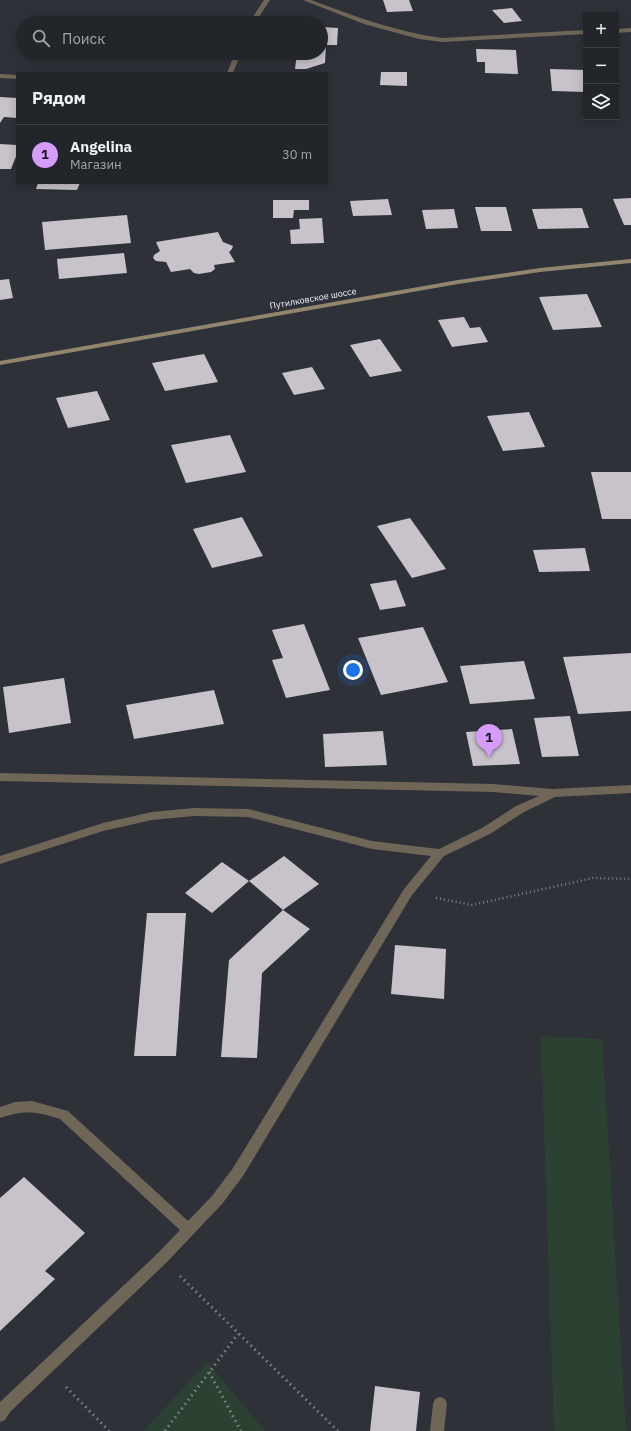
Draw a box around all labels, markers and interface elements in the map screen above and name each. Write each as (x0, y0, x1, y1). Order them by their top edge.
map controls (583, 12, 619, 120)
button: + (583, 12, 619, 48)
search box (16, 16, 328, 60)
icon: search (30, 27, 52, 49)
text: Поиск (62, 29, 105, 48)
button: − (583, 48, 619, 84)
button: layers (583, 84, 619, 120)
text: Рядом (32, 87, 86, 109)
text: Angelina (70, 137, 132, 156)
text: 1 (41, 146, 49, 163)
text: 30 m (282, 146, 312, 163)
text: Магазин (70, 156, 122, 173)
street label: Путилковское шоссе (269, 285, 357, 311)
your location (343, 660, 363, 680)
pin: 1 (476, 724, 502, 757)

